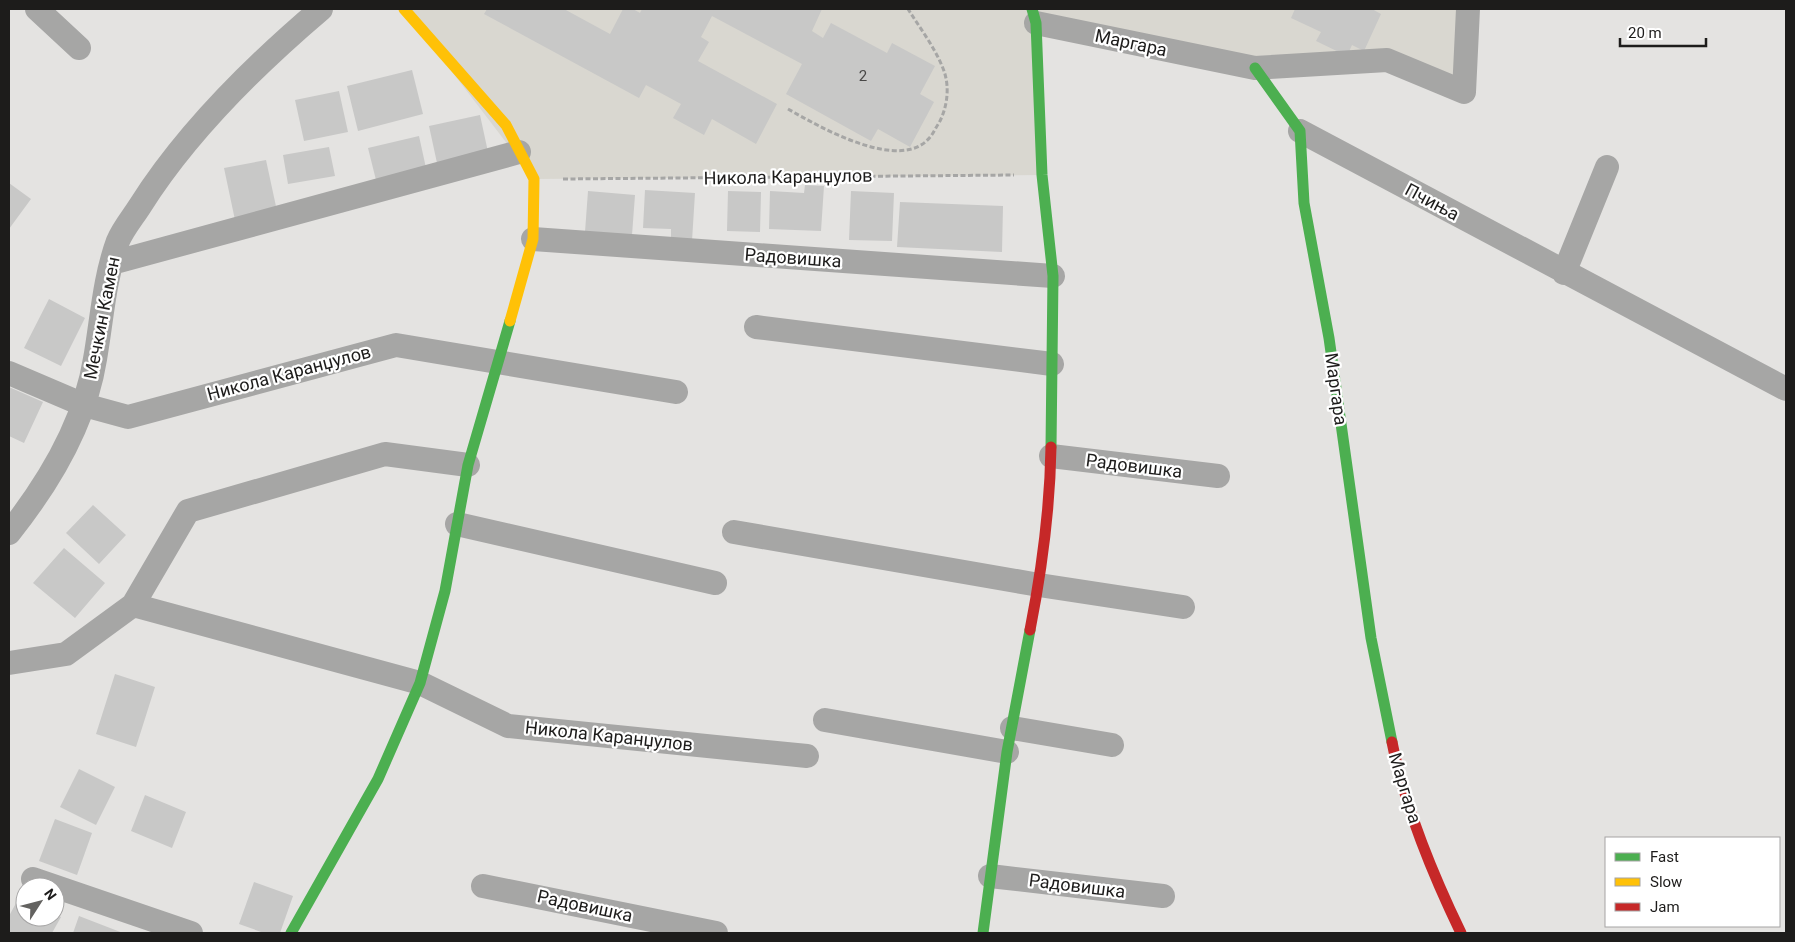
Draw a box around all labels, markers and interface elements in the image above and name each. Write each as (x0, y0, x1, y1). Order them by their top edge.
scale bar (1620, 15, 1706, 47)
text: 20 m (1628, 24, 1662, 42)
street label: Маргара (1093, 25, 1169, 60)
house number: 2 (859, 67, 867, 85)
street label: Никола Каранџулов (703, 165, 873, 188)
street label: Пчиња (1402, 179, 1463, 225)
street label: Радовишка (744, 244, 842, 271)
street label: Мечкин Камен (79, 255, 124, 381)
street label: Никола Каранџулов (205, 341, 373, 404)
street label: Маргара (1321, 351, 1352, 426)
street label: Радовишка (1085, 449, 1183, 482)
street label: Никола Каранџулов (524, 716, 694, 755)
street label: Маргара (1385, 750, 1426, 826)
legend (1605, 837, 1780, 927)
text: Fast (1650, 848, 1679, 866)
street label: Радовишка (1028, 869, 1126, 902)
text: Slow (1650, 873, 1682, 891)
north arrow (15, 877, 65, 927)
street label: Радовишка (536, 885, 635, 926)
text: N (41, 886, 60, 903)
text: Jam (1650, 898, 1680, 916)

